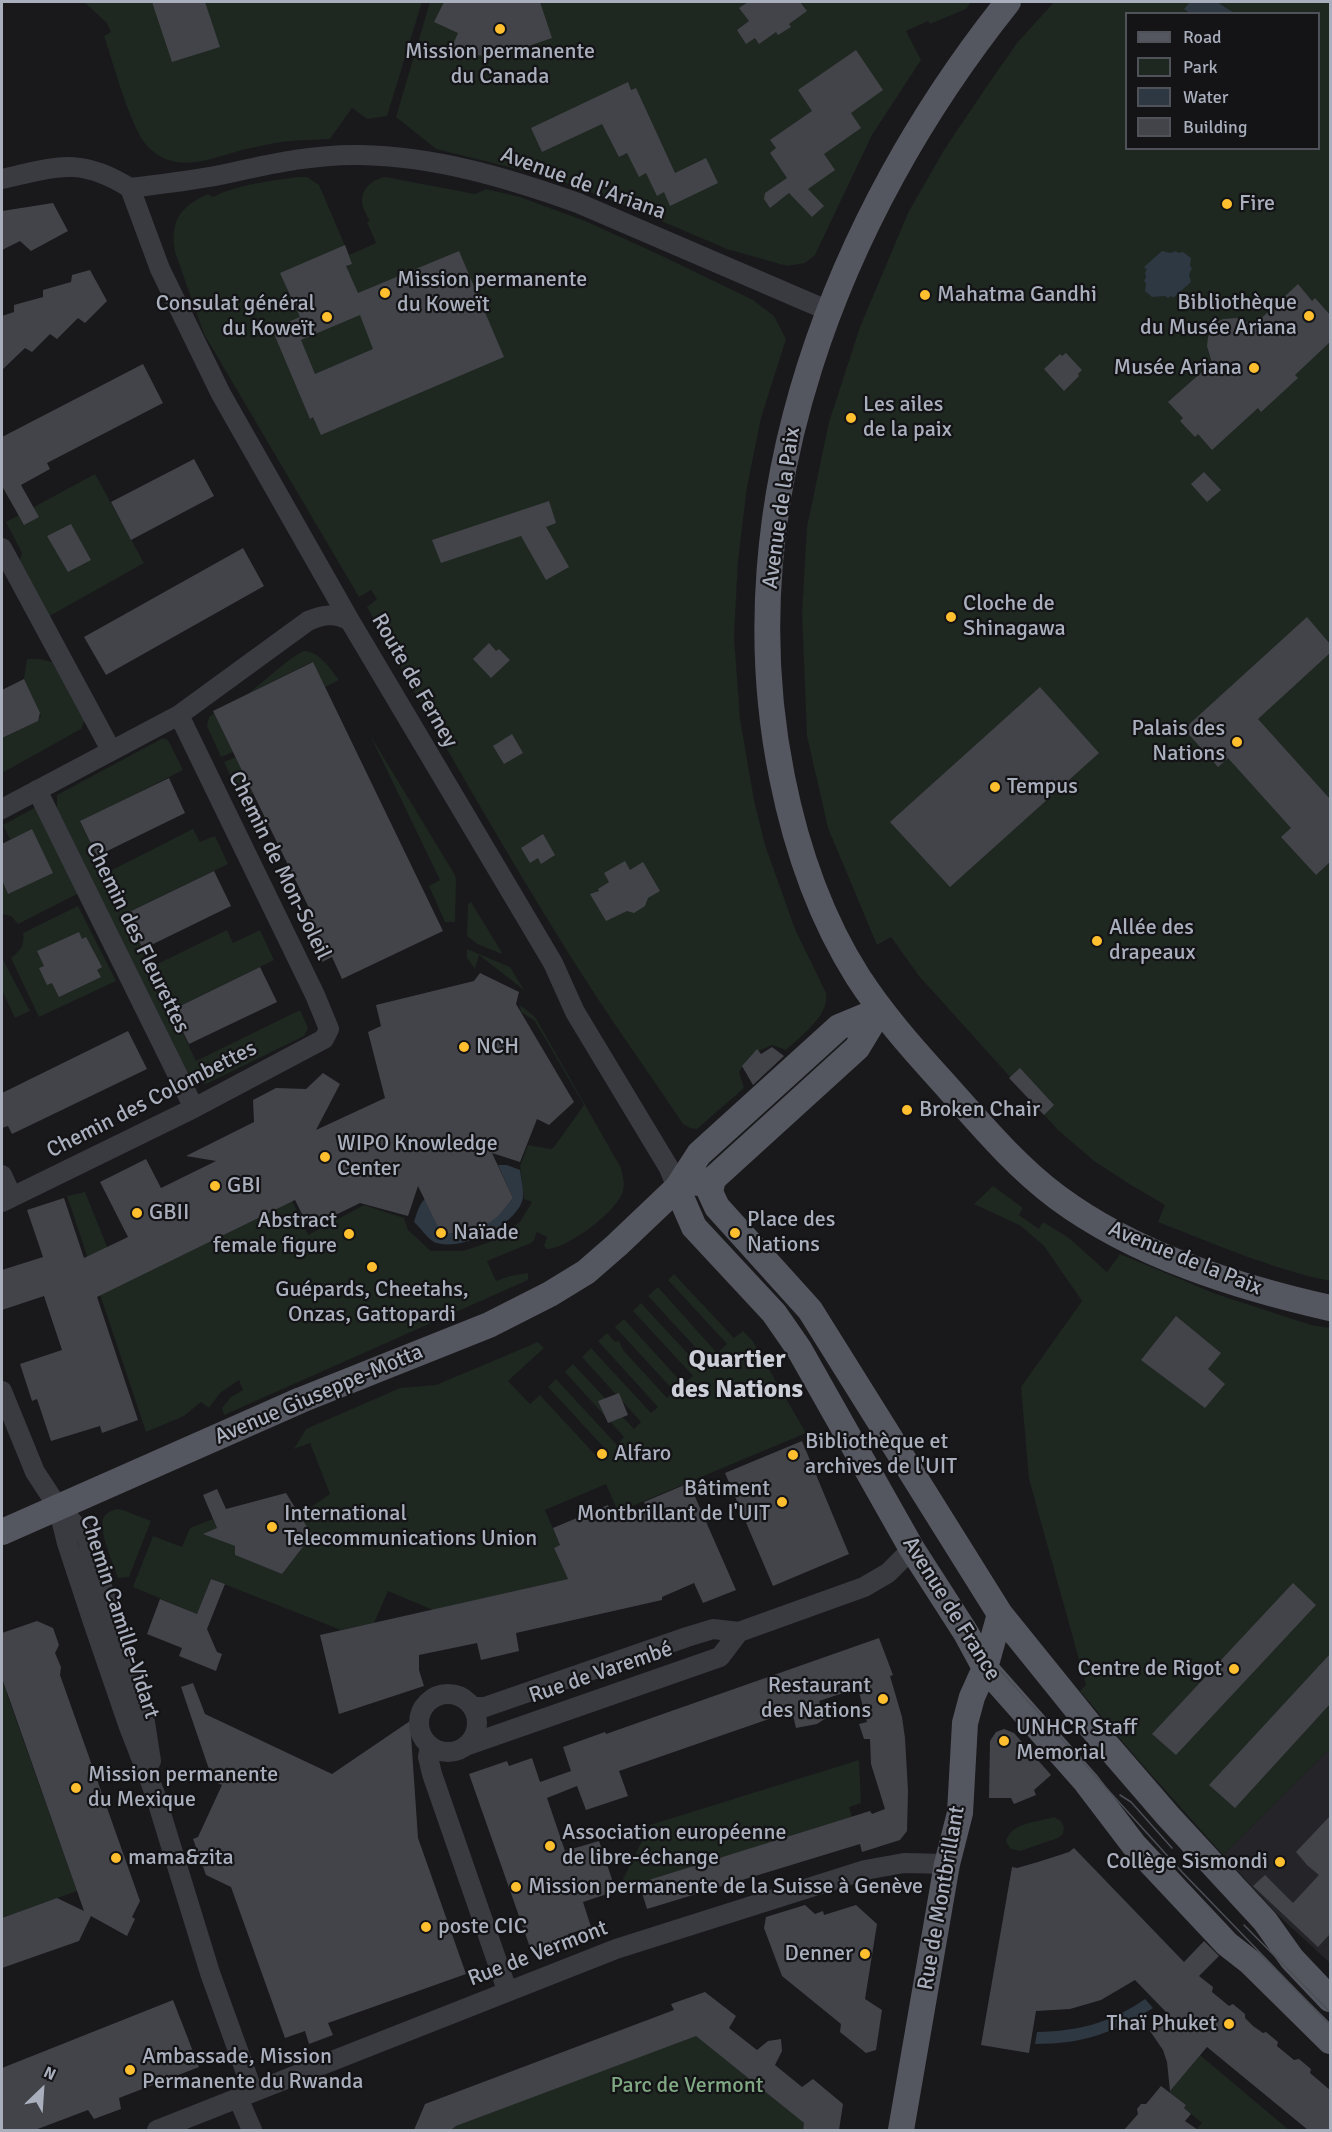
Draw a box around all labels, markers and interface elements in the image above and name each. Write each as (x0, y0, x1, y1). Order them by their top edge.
legend (1125, 12, 1320, 150)
marker: Mission permanente du Canada (493, 22, 507, 36)
text: Road (1183, 26, 1222, 48)
place label: Mission permanente du Canada (405, 39, 595, 90)
text: Park (1183, 56, 1218, 78)
text: Water (1183, 86, 1228, 108)
text: Building (1183, 116, 1247, 138)
street label: Avenue de l'Ariana (497, 142, 669, 226)
place label: Fire (1239, 191, 1275, 217)
marker: Fire (1220, 197, 1234, 211)
place label: Mission permanente du Koweït (397, 267, 587, 318)
place label: Mahatma Gandhi (937, 282, 1097, 308)
marker: Mission permanente du Koweït (378, 286, 392, 300)
marker: Mahatma Gandhi (918, 288, 932, 302)
place label: Bibliothèque du Musée Ariana (1140, 290, 1297, 342)
place label: Consulat général du Koweït (156, 291, 315, 342)
marker: Bibliothèque du Musée Ariana (1302, 309, 1316, 323)
marker: Consulat général du Koweït (320, 310, 334, 324)
place label: Musée Ariana (1114, 355, 1242, 381)
marker: Musée Ariana (1247, 361, 1261, 375)
place label: Les ailes de la paix (863, 392, 952, 444)
marker: Les ailes de la paix (844, 411, 858, 425)
street label: Avenue de la Paix (758, 426, 806, 590)
place label: Cloche de Shinagawa (963, 591, 1066, 642)
street label: Route de Ferney (365, 609, 463, 753)
marker: Cloche de Shinagawa (944, 610, 958, 624)
place label: Palais des Nations (1131, 716, 1225, 768)
marker: Palais des Nations (1230, 735, 1244, 749)
street label: Chemin de Mon-Soleil (222, 767, 336, 965)
place label: Tempus (1007, 774, 1078, 800)
marker: Tempus (988, 780, 1002, 794)
street label: Chemin des Fleurettes (79, 838, 195, 1038)
place label: Allée des drapeaux (1109, 915, 1196, 966)
marker: Allée des drapeaux (1090, 934, 1104, 948)
place label: NCH (476, 1034, 519, 1060)
street label: Chemin des Colombettes (43, 1036, 261, 1164)
marker: NCH (457, 1040, 471, 1054)
place label: Broken Chair (919, 1097, 1040, 1123)
marker: Broken Chair (900, 1103, 914, 1117)
place label: WIPO Knowledge Center (337, 1131, 498, 1182)
marker: WIPO Knowledge Center (318, 1150, 332, 1164)
place label: GBI (227, 1173, 261, 1199)
marker: GBI (208, 1179, 222, 1193)
place label: GBII (149, 1200, 189, 1226)
marker: GBII (130, 1206, 144, 1220)
place label: Place des Nations (747, 1207, 835, 1258)
place label: Abstract female figure (213, 1208, 337, 1260)
street label: Avenue de la Paix (1105, 1216, 1265, 1302)
place label: Naïade (453, 1220, 519, 1246)
marker: Naïade (434, 1226, 448, 1240)
marker: Place des Nations (728, 1226, 742, 1240)
marker: Abstract female figure (342, 1227, 356, 1241)
marker: Guépards, Cheetahs, Onzas, Gattopardi (365, 1260, 379, 1274)
place label: Guépards, Cheetahs, Onzas, Gattopardi (275, 1277, 469, 1328)
street label: Avenue Giuseppe-Motta (211, 1339, 427, 1451)
district label: Quartier des Nations (671, 1344, 803, 1406)
place label: Bibliothèque et archives de l'UIT (805, 1429, 957, 1480)
place label: Alfaro (614, 1441, 671, 1467)
marker: Alfaro (595, 1447, 609, 1461)
marker: Bibliothèque et archives de l'UIT (786, 1448, 800, 1462)
place label: Bâtiment Montbrillant de l'UIT (577, 1476, 770, 1528)
marker: Bâtiment Montbrillant de l'UIT (775, 1495, 789, 1509)
place label: International Telecommunications Union (284, 1501, 537, 1552)
street label: Chemin Camille-Vidart (74, 1512, 164, 1722)
marker: International Telecommunications Union (265, 1520, 279, 1534)
street label: Avenue de France (896, 1532, 1006, 1686)
street label: Rue de Varembé (526, 1636, 676, 1710)
place label: Centre de Rigot (1077, 1656, 1222, 1682)
marker: Centre de Rigot (1227, 1662, 1241, 1676)
place label: Restaurant des Nations (761, 1673, 871, 1724)
marker: Restaurant des Nations (876, 1692, 890, 1706)
place label: UNHCR Staff Memorial (1016, 1715, 1137, 1766)
marker: UNHCR Staff Memorial (997, 1734, 1011, 1748)
place label: Mission permanente du Mexique (88, 1762, 278, 1814)
marker: Mission permanente du Mexique (69, 1781, 83, 1795)
street label: Rue de Montbrillant (913, 1804, 971, 1992)
place label: Association européenne de libre-échange (562, 1820, 787, 1872)
marker: Association européenne de libre-échange (543, 1839, 557, 1853)
place label: mama&zita (128, 1845, 234, 1871)
place label: Collège Sismondi (1106, 1849, 1268, 1875)
marker: mama&zita (109, 1851, 123, 1865)
marker: Collège Sismondi (1273, 1855, 1287, 1869)
place label: Mission permanente de la Suisse à Genève (528, 1874, 923, 1900)
marker: Mission permanente de la Suisse à Genève (509, 1880, 523, 1894)
place label: poste CIC (438, 1914, 527, 1940)
street label: Rue de Vermont (464, 1915, 612, 1993)
marker: poste CIC (419, 1920, 433, 1934)
place label: Denner (785, 1941, 853, 1967)
marker: Denner (858, 1947, 872, 1961)
place label: Thaï Phuket (1106, 2011, 1217, 2037)
marker: Thaï Phuket (1222, 2017, 1236, 2031)
place label: Ambassade, Mission Permanente du Rwanda (142, 2044, 363, 2096)
north arrow (12, 2060, 72, 2120)
text: N (40, 2062, 59, 2085)
marker: Ambassade, Mission Permanente du Rwanda (123, 2063, 137, 2077)
park label: Parc de Vermont (611, 2073, 763, 2099)

